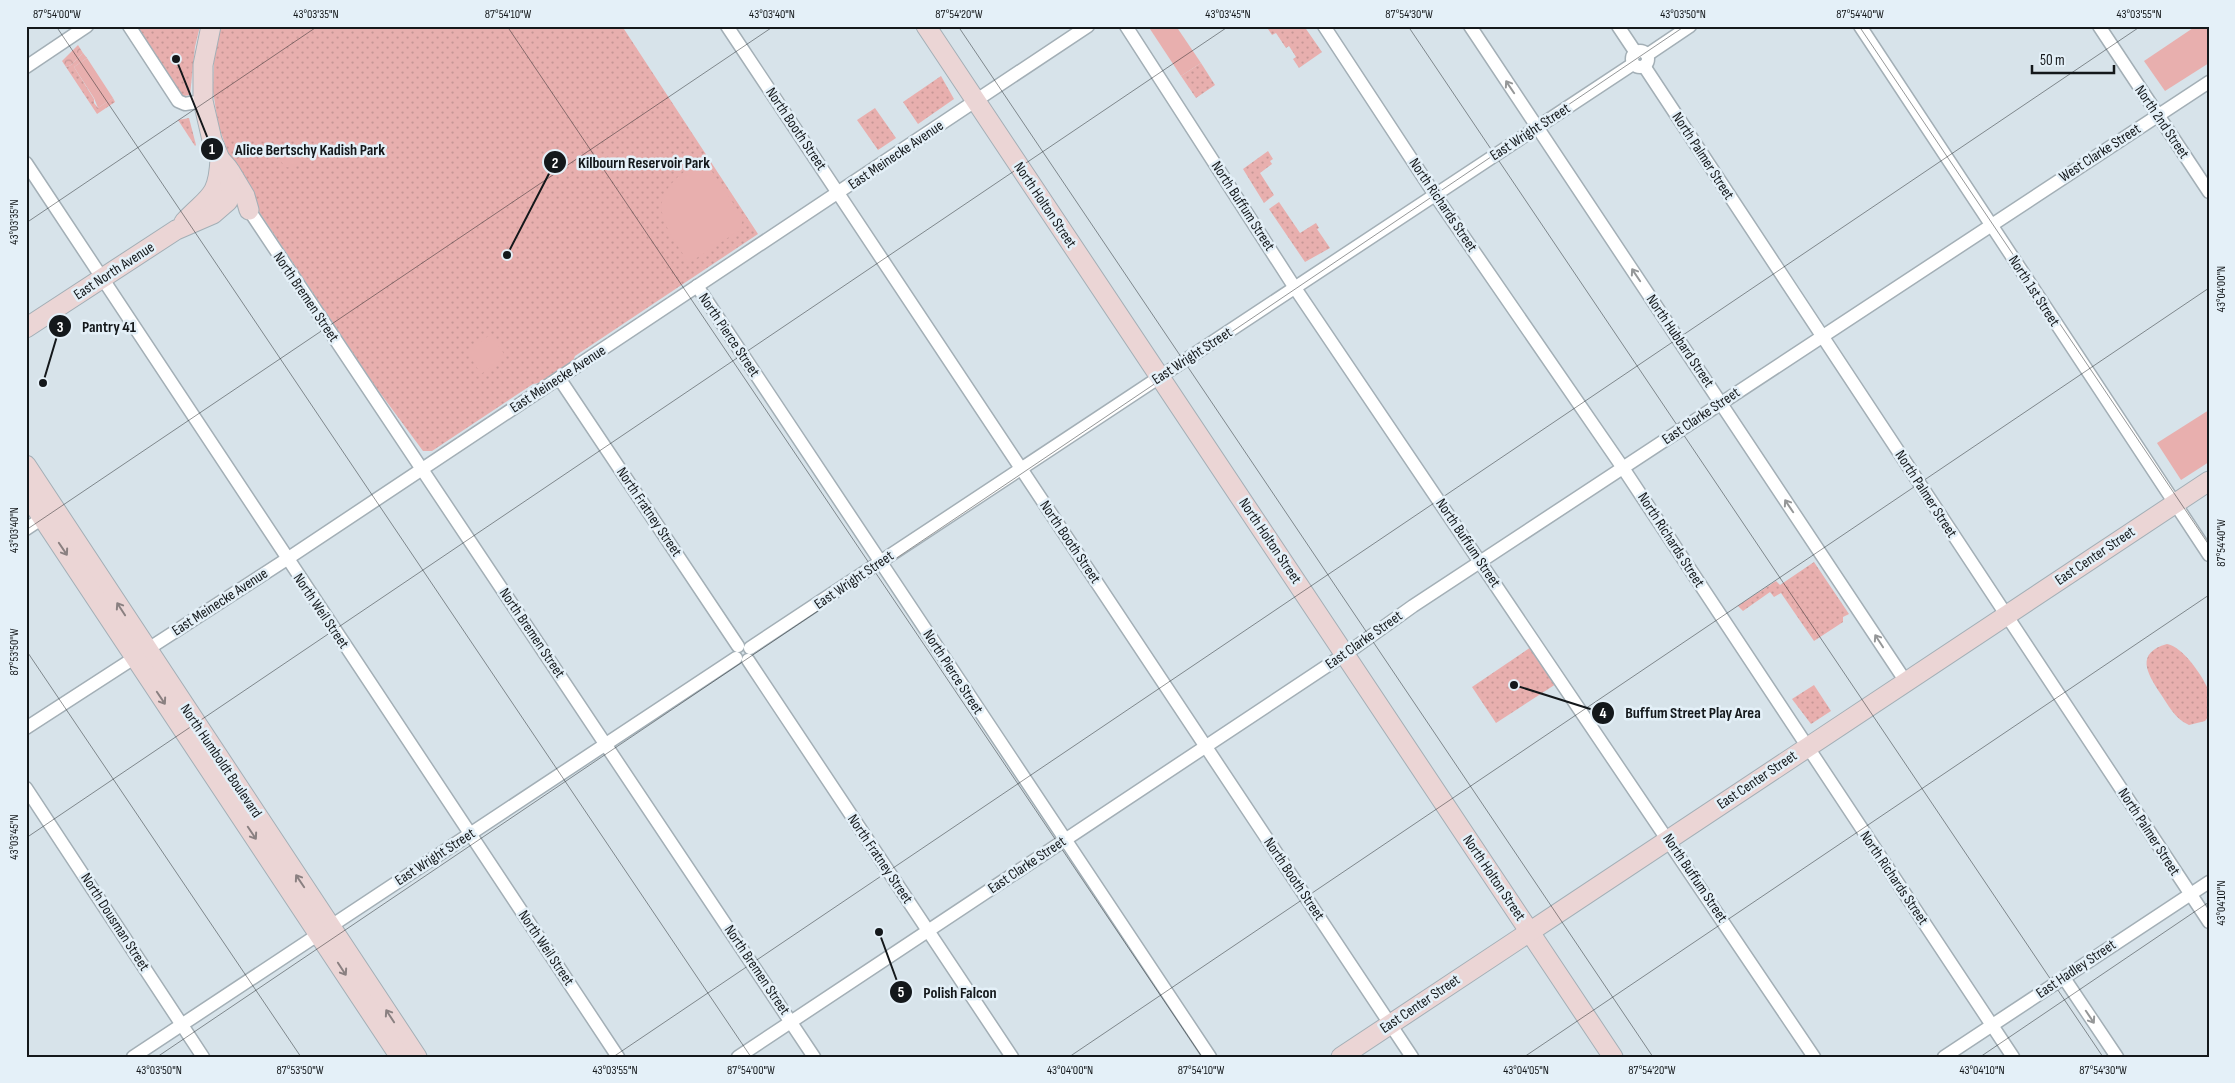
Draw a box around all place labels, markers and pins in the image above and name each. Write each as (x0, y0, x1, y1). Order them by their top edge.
callout: Alice Bertschy Kadish Park (200, 134, 395, 165)
callout: Kilbourn Reservoir Park (543, 147, 720, 178)
callout: Pantry 41 (47, 311, 146, 342)
callout: Buffum Street Play Area (1590, 697, 1771, 728)
callout: Polish Falcon (888, 977, 1007, 1008)

